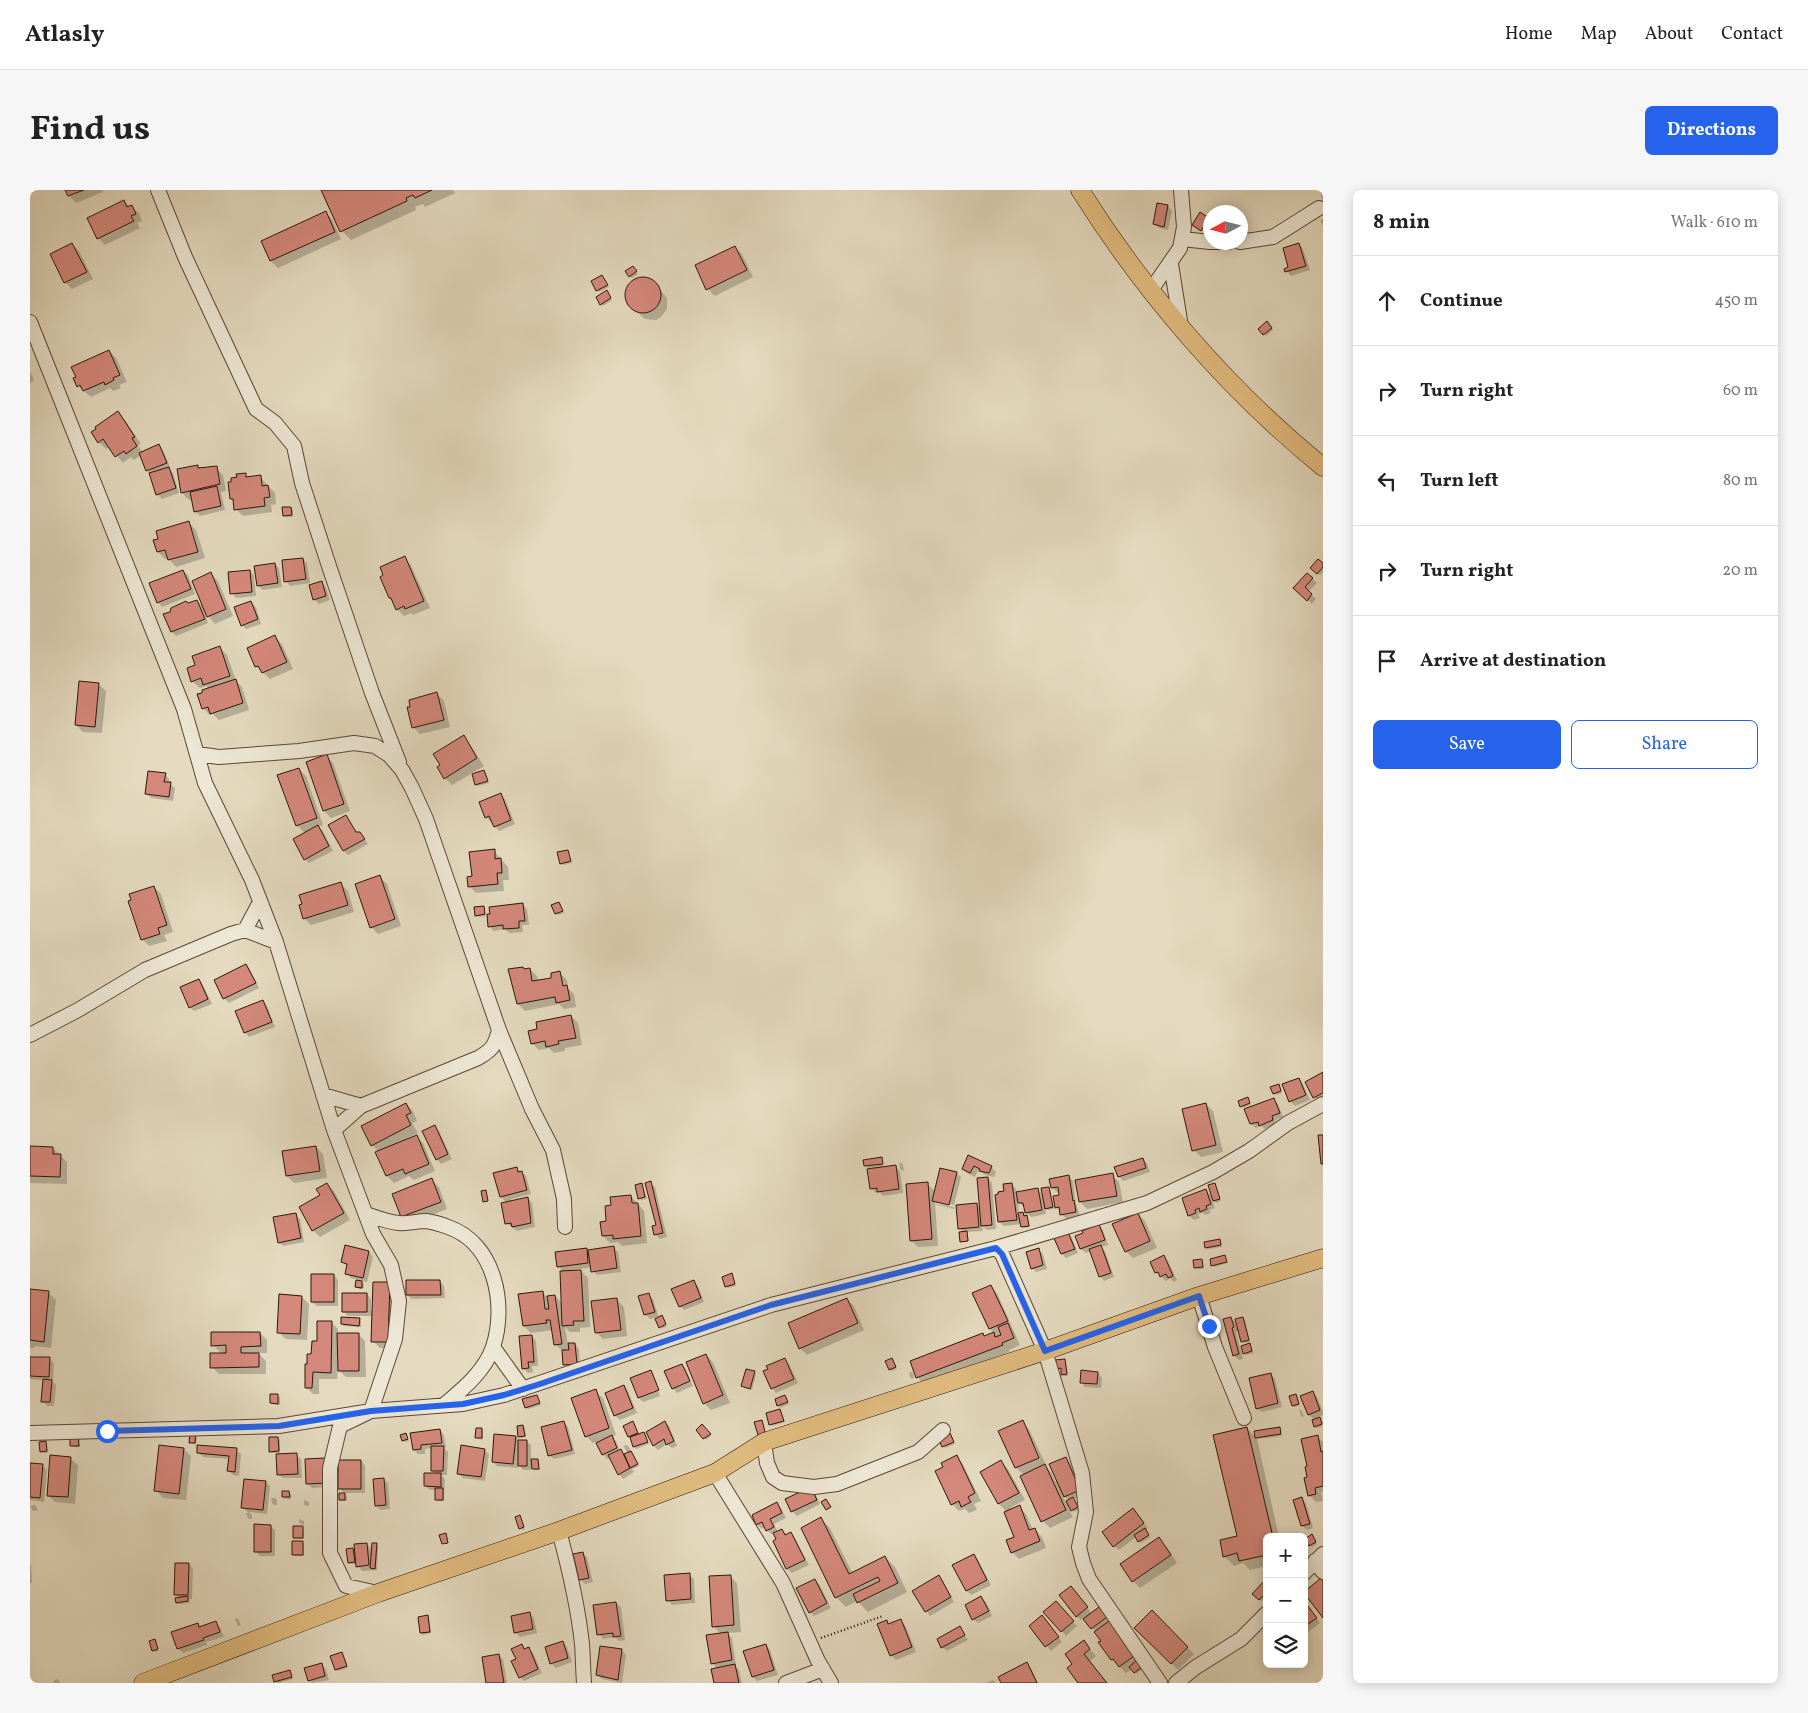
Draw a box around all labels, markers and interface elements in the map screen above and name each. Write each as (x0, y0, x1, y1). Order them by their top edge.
text: Atlasly (25, 18, 104, 52)
text: Home (1505, 22, 1553, 47)
text: Map (1581, 22, 1617, 47)
text: About (1645, 22, 1693, 47)
text: Contact (1721, 22, 1783, 47)
text: Find us (30, 106, 150, 154)
button: Directions (1645, 106, 1778, 155)
north arrow (1203, 205, 1248, 250)
text: 8 min (1373, 208, 1430, 237)
text: Walk · 610 m (1671, 212, 1758, 234)
icon: ahead (1373, 287, 1401, 315)
text: Continue (1420, 288, 1503, 314)
text: 450 m (1715, 290, 1758, 312)
icon: right (1373, 377, 1401, 405)
text: Turn right (1420, 378, 1513, 404)
text: 60 m (1723, 380, 1758, 402)
icon: left (1373, 467, 1401, 495)
text: Turn left (1420, 468, 1499, 494)
text: 80 m (1723, 470, 1758, 492)
icon: right (1373, 557, 1401, 585)
text: Turn right (1420, 558, 1513, 584)
text: 20 m (1723, 560, 1758, 582)
icon: arrive (1373, 647, 1401, 675)
text: Arrive at destination (1420, 648, 1606, 674)
button: Save (1373, 720, 1561, 769)
button: Share (1571, 720, 1758, 769)
route end (1198, 1315, 1221, 1338)
route start (96, 1420, 119, 1443)
map controls (1263, 1533, 1308, 1668)
button: + (1263, 1533, 1308, 1578)
button: − (1263, 1578, 1308, 1623)
button: layers (1263, 1623, 1308, 1668)

